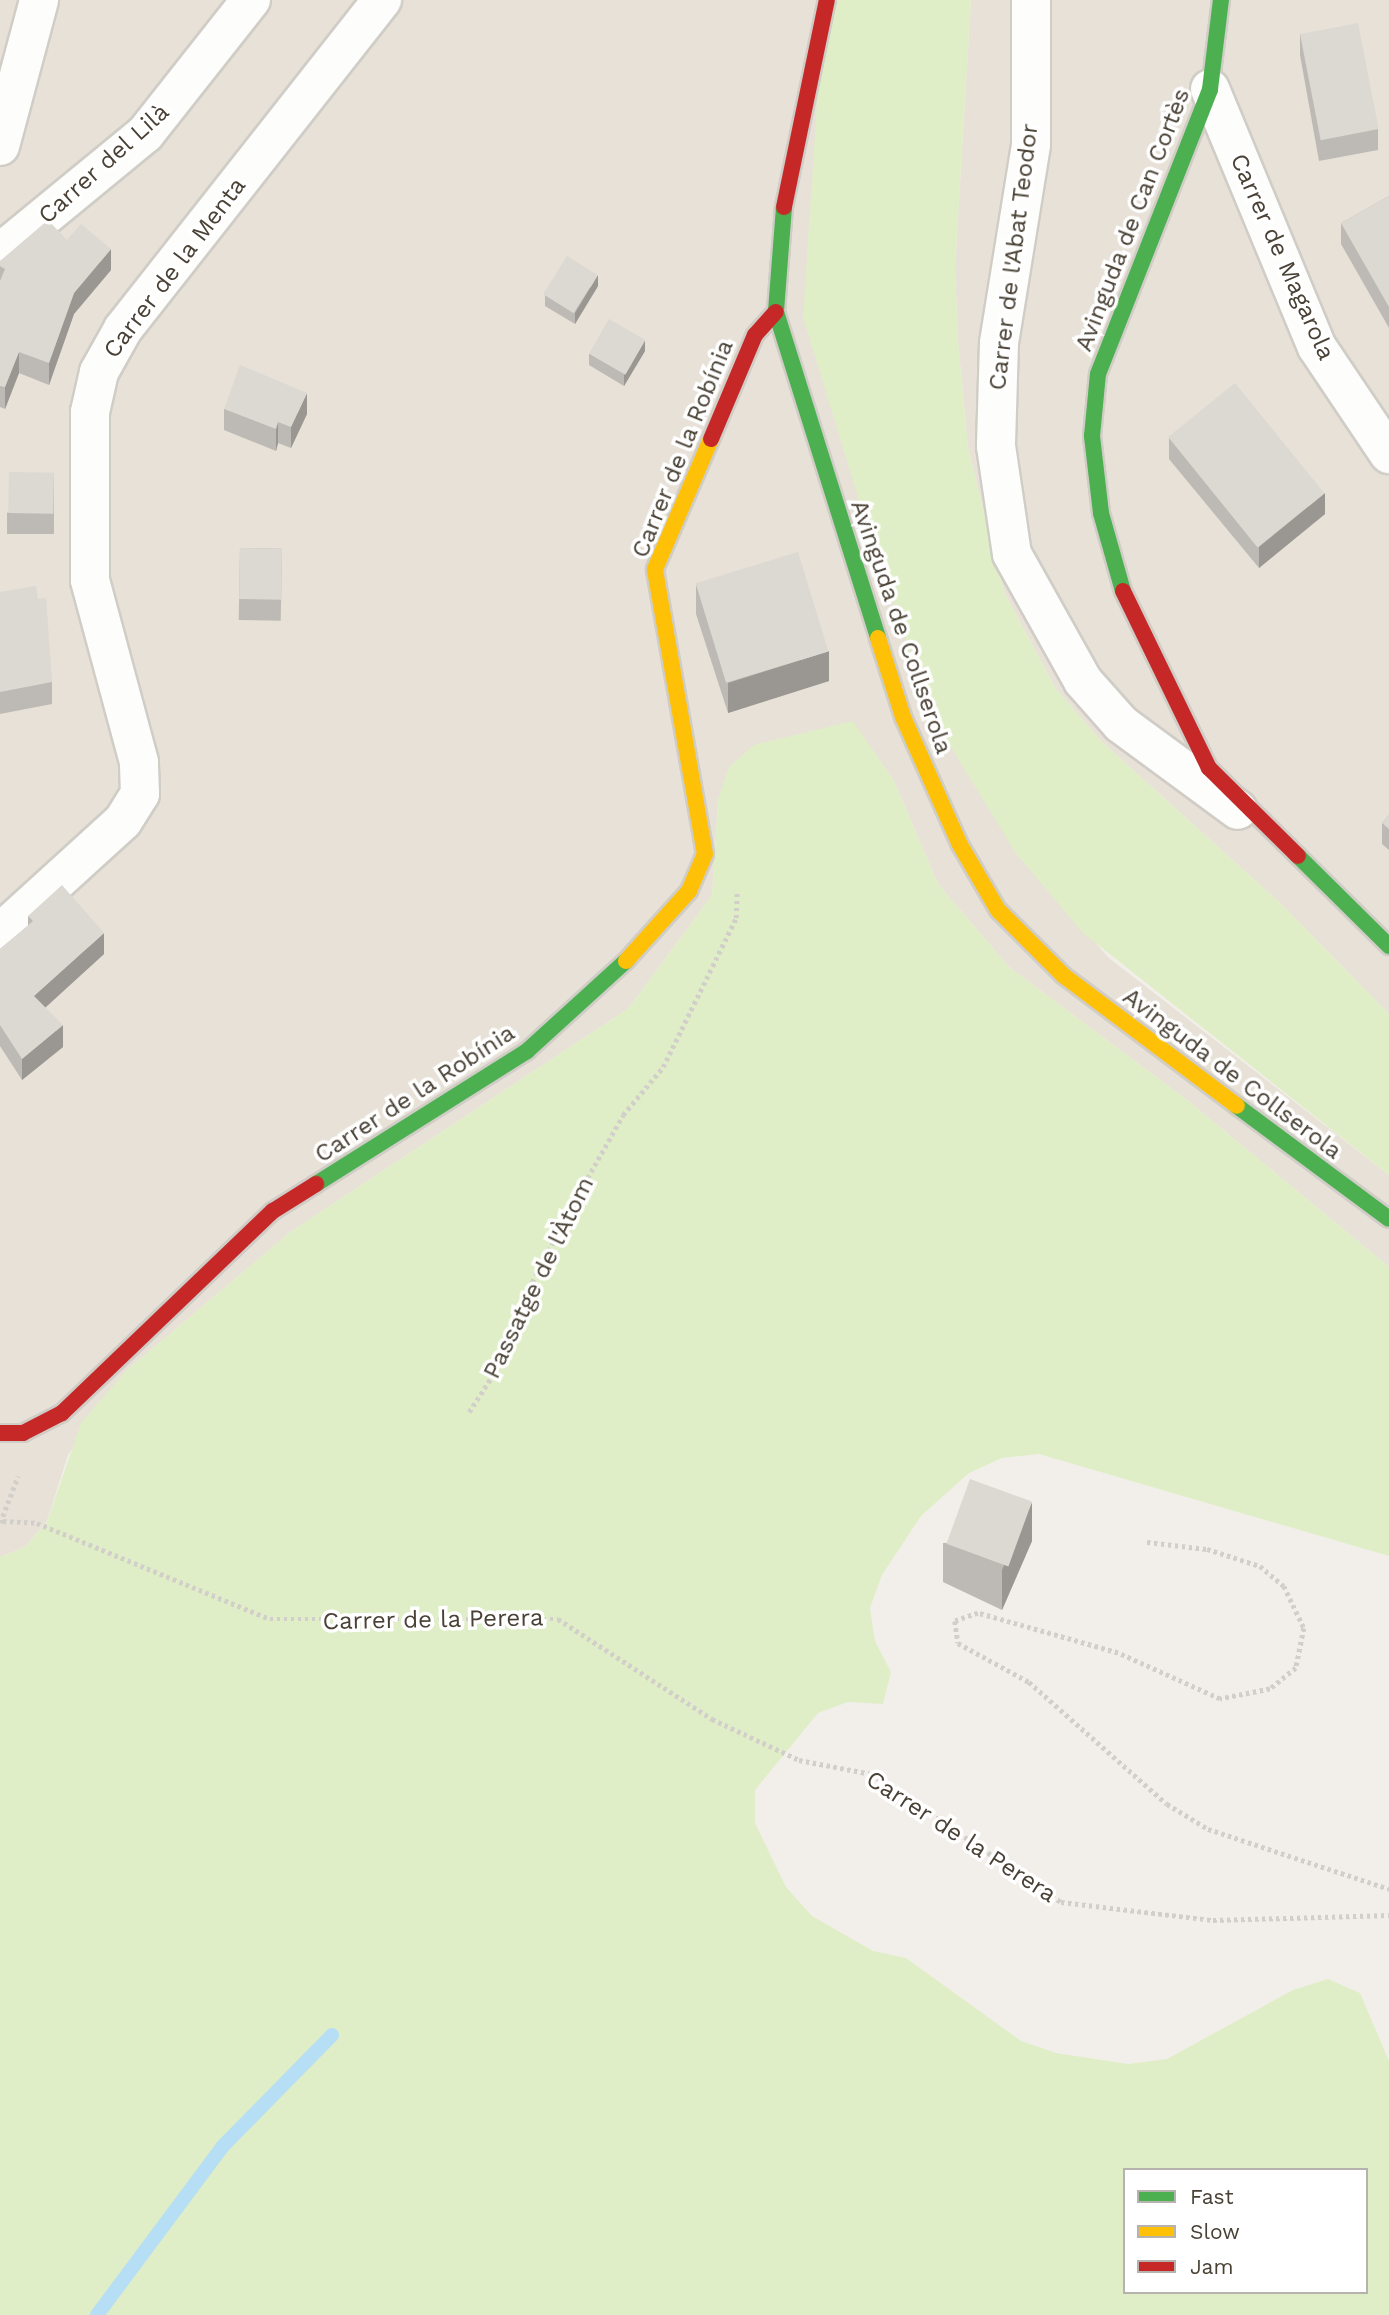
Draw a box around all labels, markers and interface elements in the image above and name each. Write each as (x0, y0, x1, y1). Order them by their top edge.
street label: Avinguda de Can Cortès (1069, 84, 1197, 356)
street label: Carrer del Lilà (32, 97, 176, 231)
street label: Carrer de l'Abat Teodor (983, 121, 1045, 393)
street label: Carrer de Magarola (1223, 149, 1341, 365)
street label: Carrer de la Menta (97, 172, 253, 364)
street label: Carrer de la Robínia (626, 335, 740, 563)
street label: Avinguda de Collserola (844, 496, 958, 758)
street label: Avinguda de Collserola (1117, 982, 1347, 1166)
street label: Carrer de la Robínia (309, 1018, 521, 1170)
street label: Passatge de l'Àtom (478, 1172, 600, 1384)
street label: Carrer de la Perera (322, 1604, 544, 1636)
street label: Carrer de la Perera (860, 1765, 1062, 1909)
legend (1123, 2168, 1368, 2294)
text: Fast (1190, 2184, 1234, 2209)
text: Slow (1190, 2219, 1240, 2244)
text: Jam (1190, 2254, 1233, 2279)

